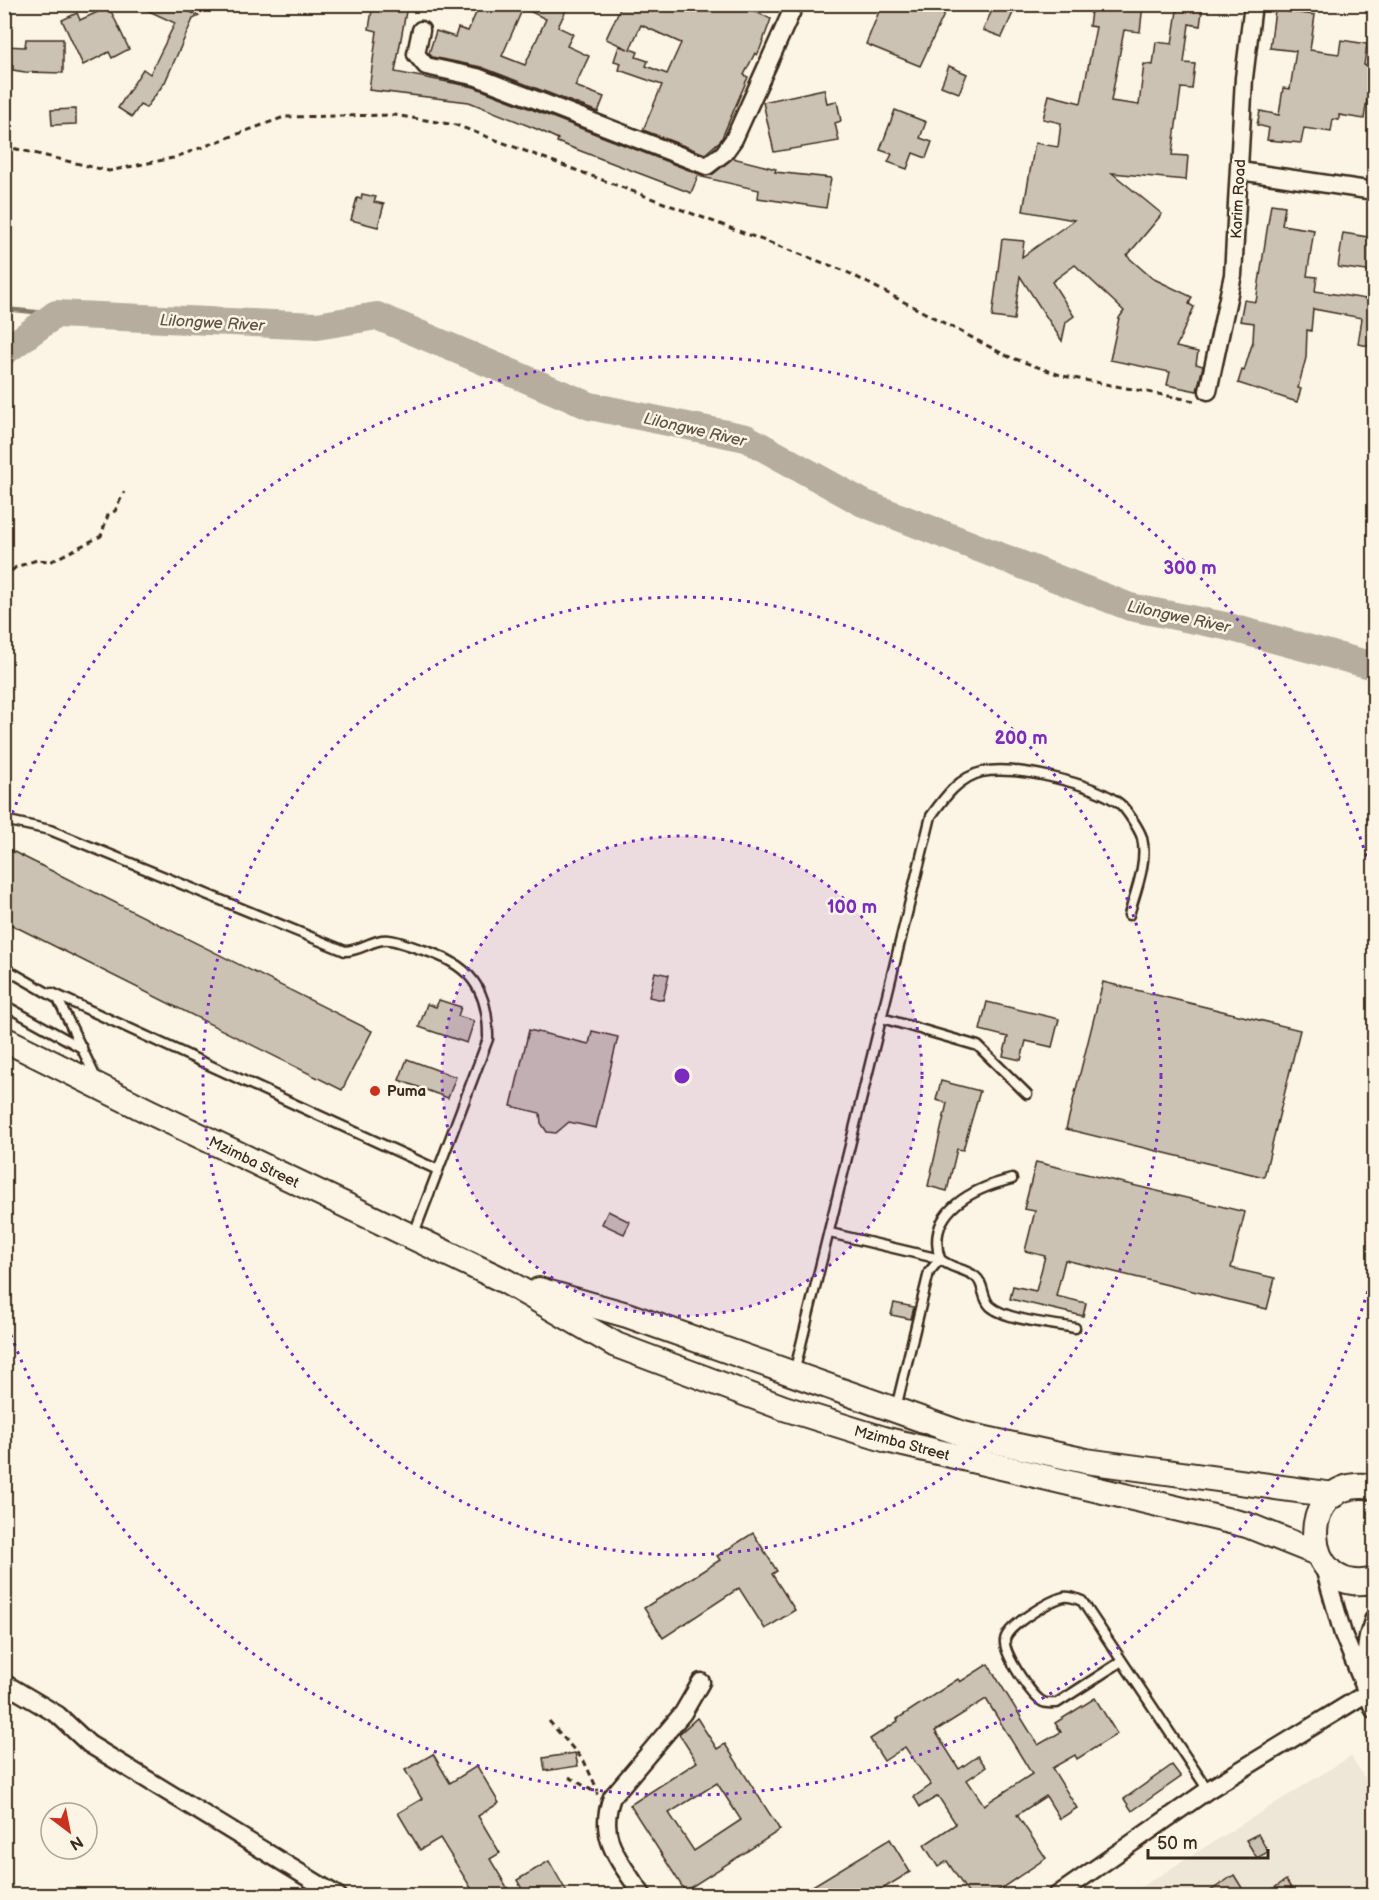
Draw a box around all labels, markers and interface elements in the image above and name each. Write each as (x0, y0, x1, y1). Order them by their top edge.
street label: Karim Road (1227, 159, 1250, 239)
water label: Lilongwe River (159, 311, 266, 336)
water label: Lilongwe River (642, 409, 749, 452)
text: 300 m (1163, 558, 1217, 579)
water label: Lilongwe River (1125, 597, 1233, 638)
text: 200 m (994, 728, 1048, 749)
text: 100 m (827, 897, 877, 918)
centre of rings (672, 1066, 692, 1086)
place label: Puma (387, 1082, 426, 1101)
marker: Puma (368, 1084, 382, 1098)
street label: Mzimba Street (206, 1132, 302, 1193)
street label: Mzimba Street (852, 1422, 952, 1465)
north arrow (39, 1801, 99, 1861)
scale bar (1148, 1822, 1268, 1860)
text: N (66, 1831, 86, 1854)
text: 50 m (1157, 1833, 1198, 1854)

